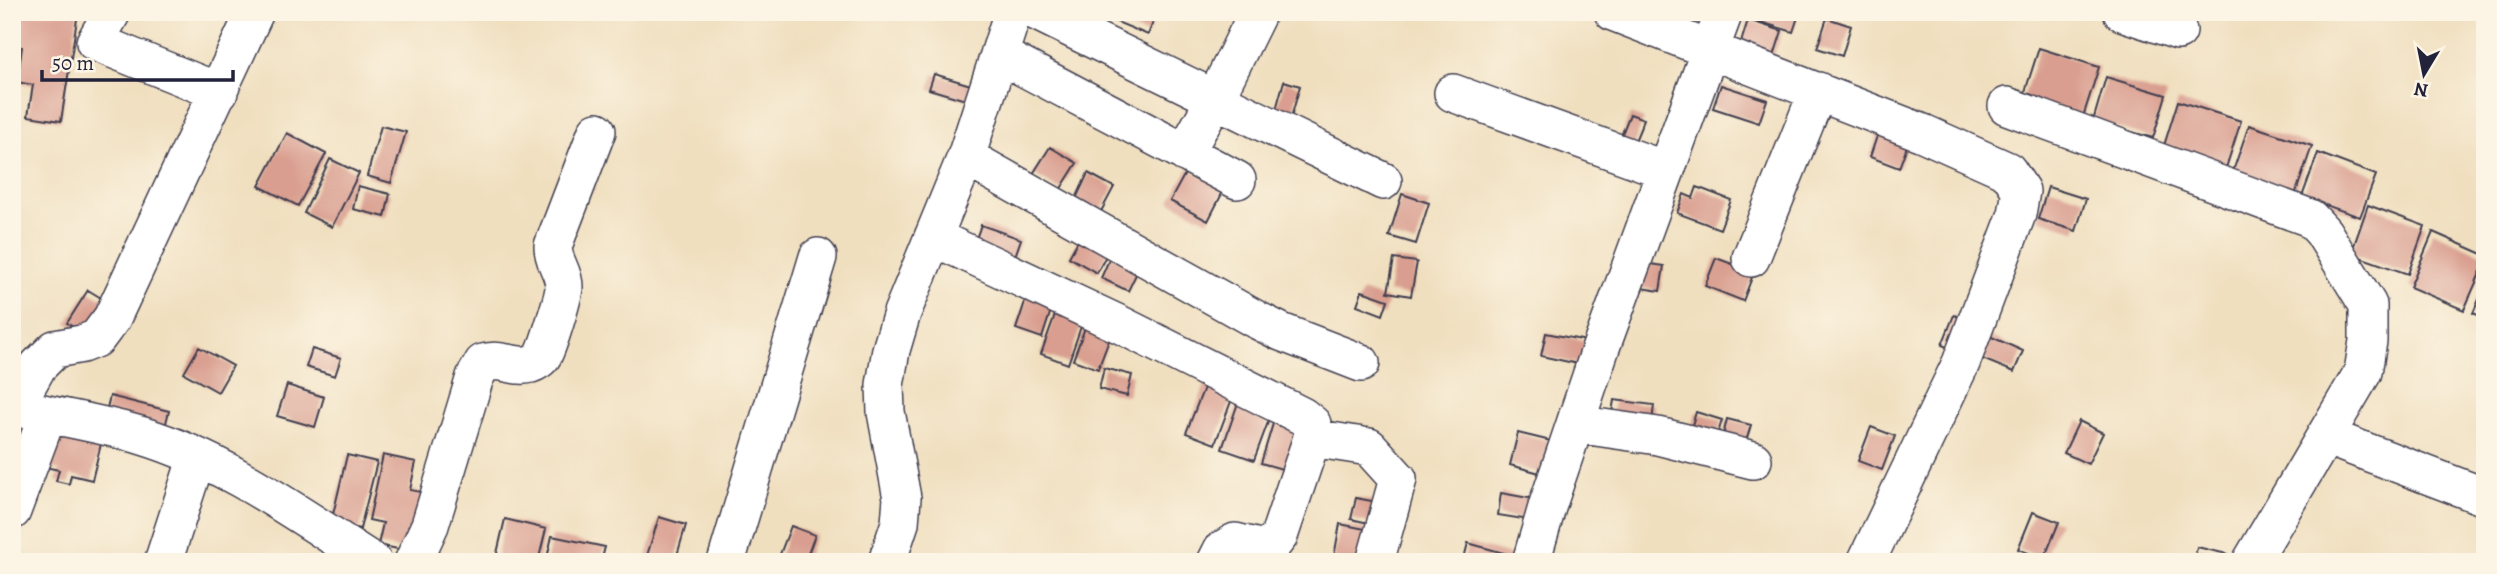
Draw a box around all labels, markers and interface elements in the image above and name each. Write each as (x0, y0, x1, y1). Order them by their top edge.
scale bar (42, 38, 233, 82)
north arrow (2388, 38, 2458, 108)
text: 50 m (52, 49, 94, 77)
text: N (2412, 76, 2430, 104)

